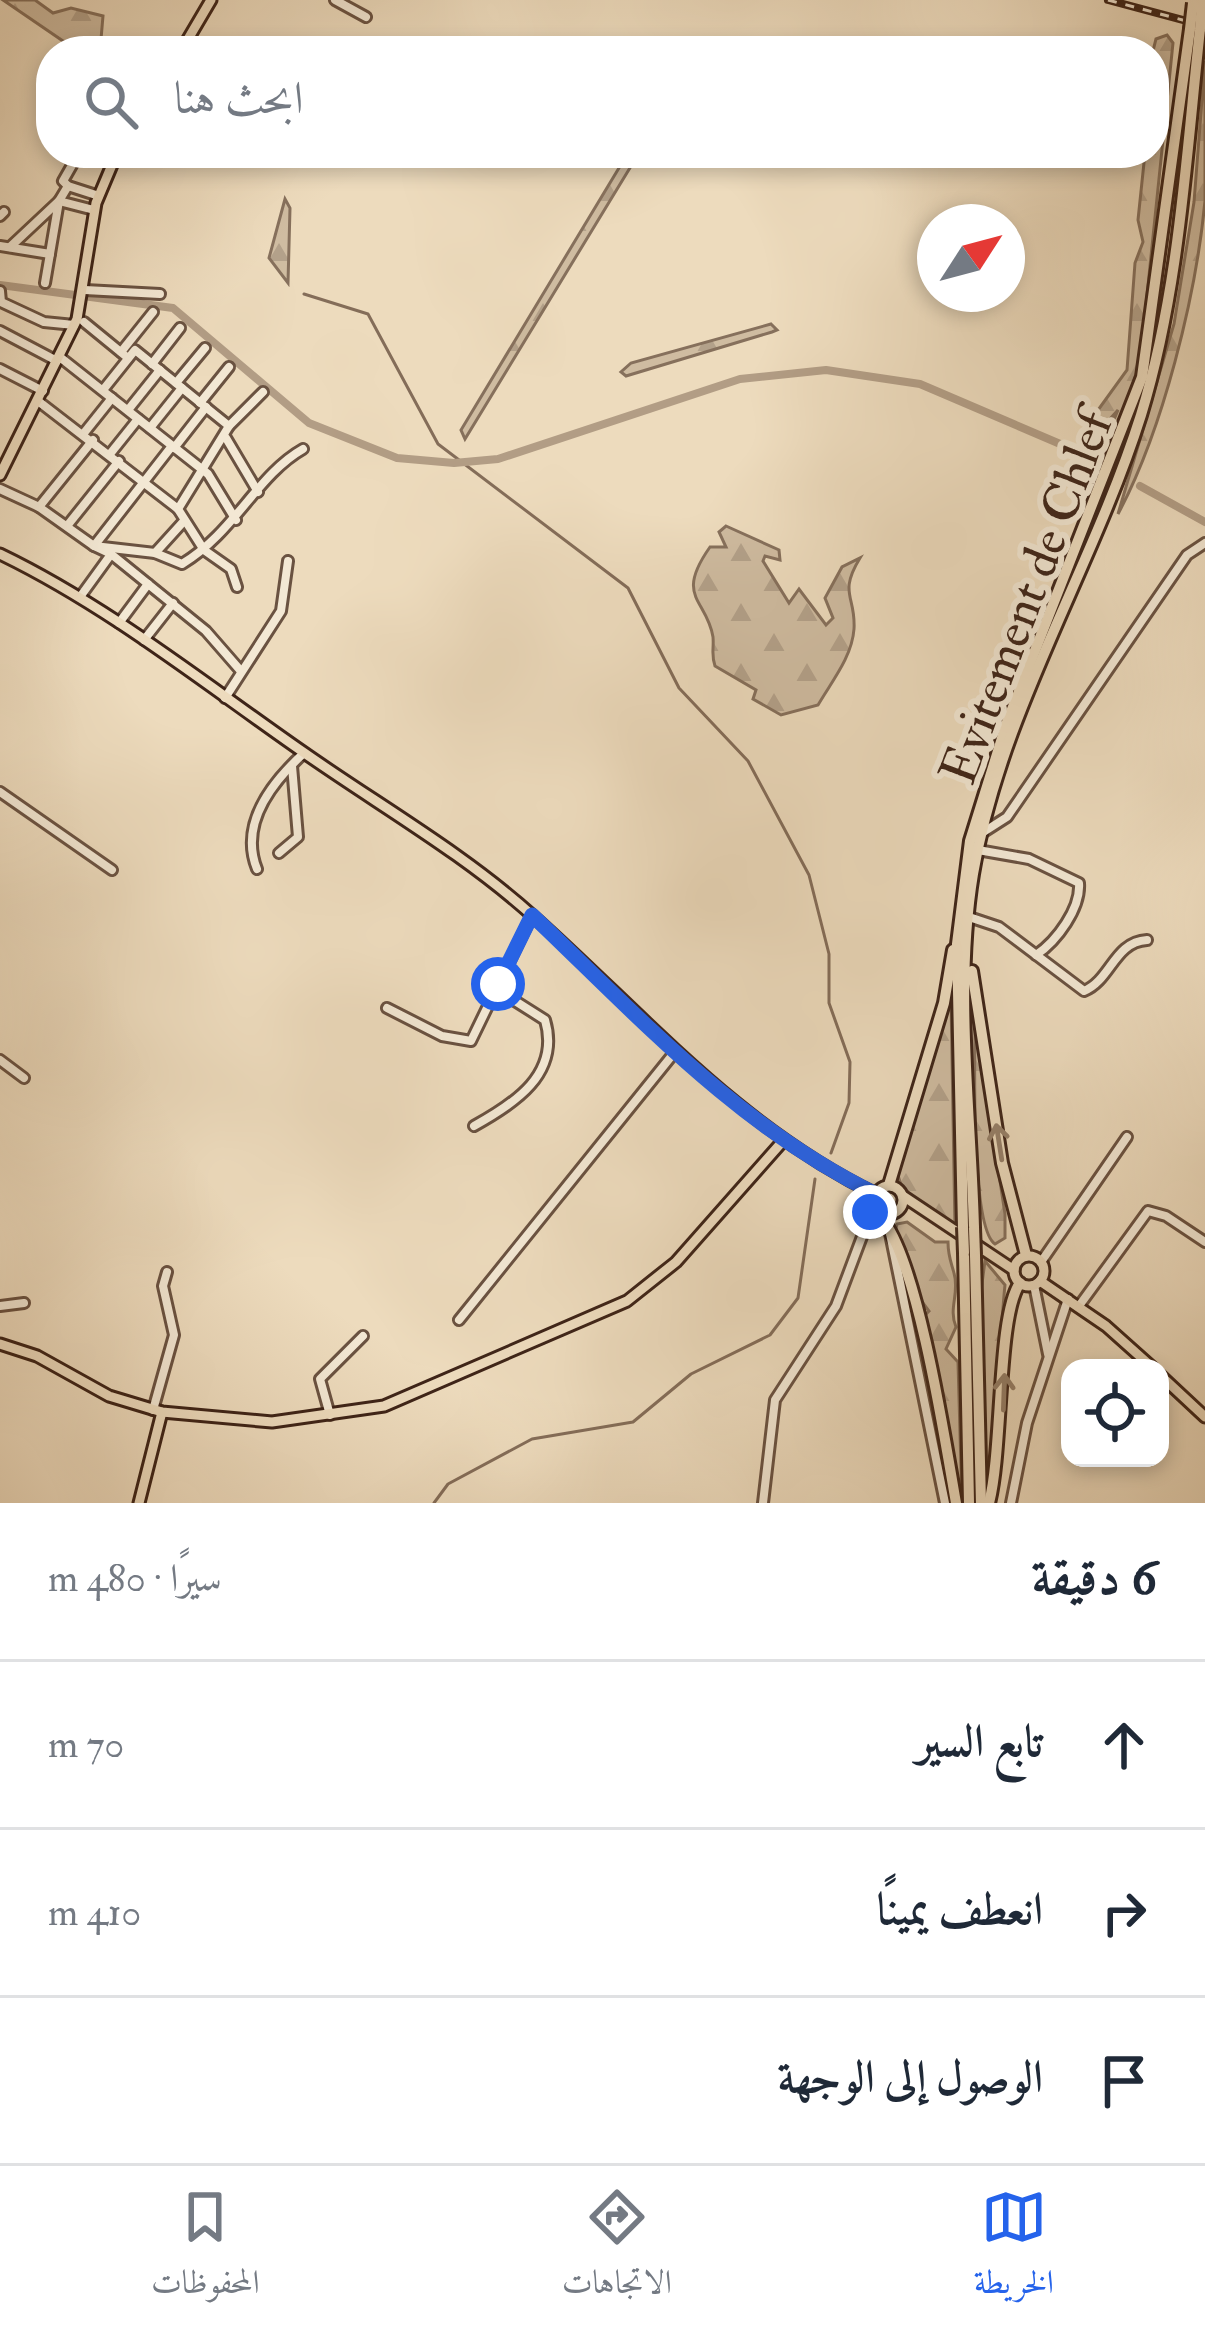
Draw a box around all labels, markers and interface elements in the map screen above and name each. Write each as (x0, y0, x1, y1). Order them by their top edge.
search box (36, 36, 1169, 168)
icon: search (78, 69, 144, 135)
text: ابحث هنا (174, 71, 304, 127)
north arrow (917, 204, 1025, 312)
street label: Evitement de Chlef (926, 395, 1130, 794)
route start (471, 957, 525, 1011)
one-way arrow (986, 1123, 1009, 1162)
route end (843, 1185, 897, 1239)
map controls (1061, 1359, 1169, 1467)
button: locate (1061, 1359, 1169, 1467)
one-way arrow (993, 1373, 1016, 1412)
text: 6 دقيقة (1032, 1546, 1157, 1610)
text: سيرًا · 480 m (48, 1554, 222, 1603)
icon: ahead (1091, 1712, 1157, 1778)
text: تابع السير (916, 1714, 1043, 1770)
text: 70 m (48, 1720, 124, 1769)
icon: right (1091, 1880, 1157, 1946)
text: انعطف يمينًا (877, 1882, 1043, 1938)
text: 410 m (48, 1888, 141, 1937)
icon: arrive (1091, 2048, 1157, 2114)
text: الوصول إلى الوجهة (778, 2050, 1043, 2106)
tab: المحفوظات (151, 2184, 260, 2314)
tab: الاتجاهات (562, 2184, 672, 2314)
tab: الخريطة (974, 2184, 1054, 2314)

